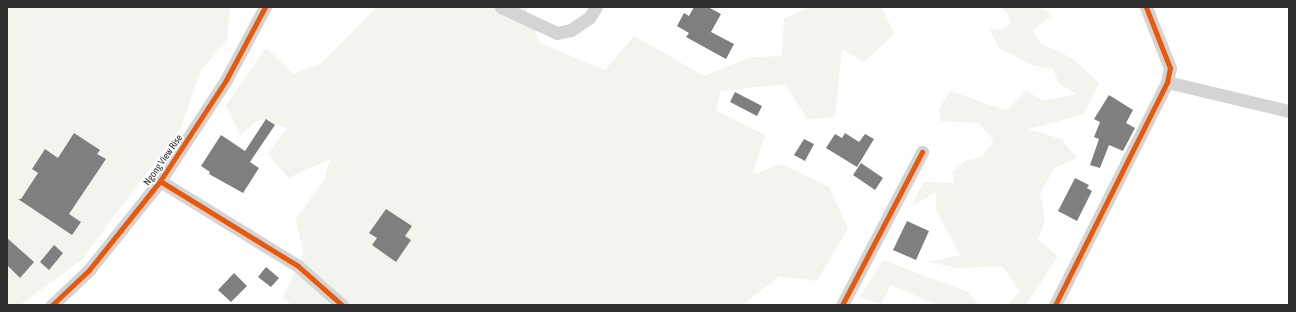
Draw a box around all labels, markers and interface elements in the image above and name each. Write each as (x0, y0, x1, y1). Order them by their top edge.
street label: Ngong View Rise (141, 132, 185, 188)

